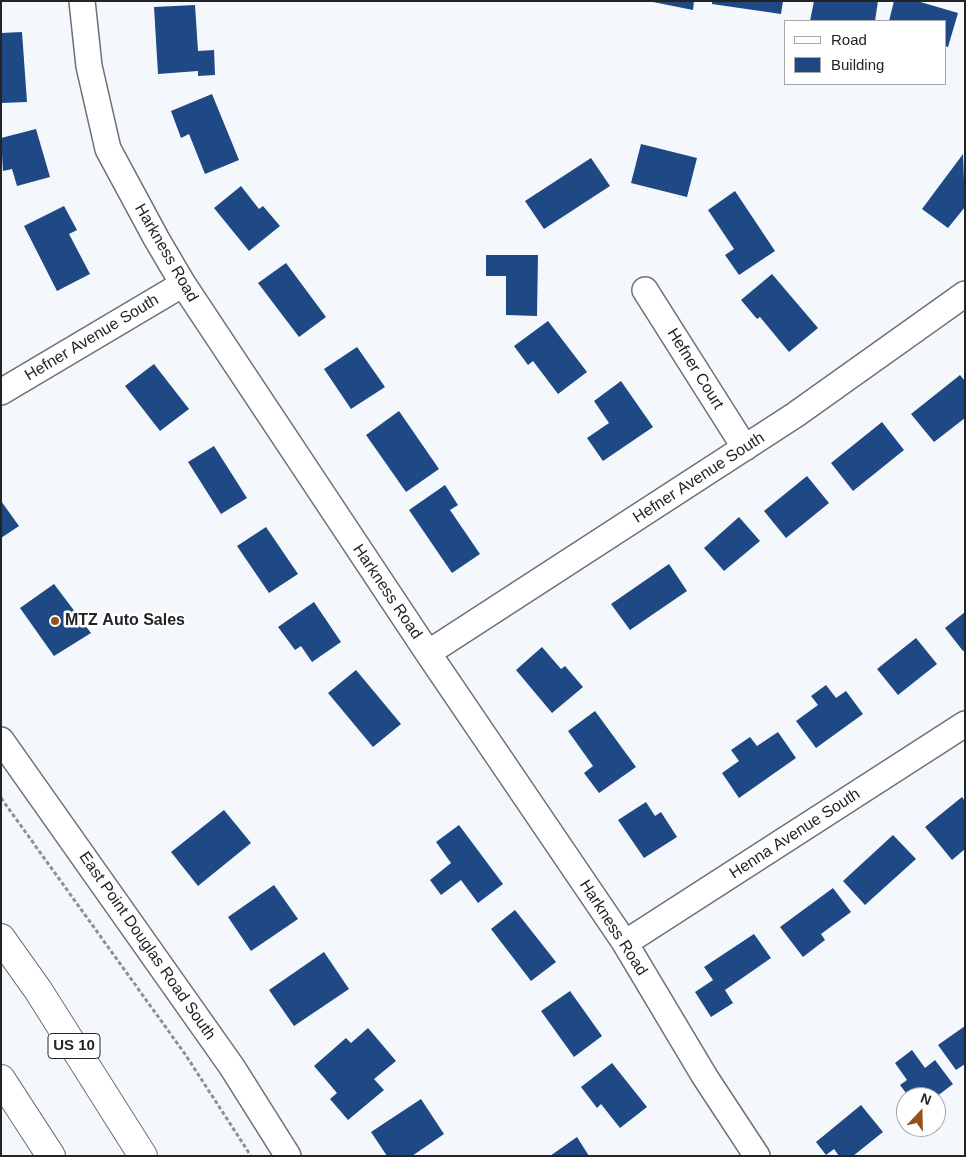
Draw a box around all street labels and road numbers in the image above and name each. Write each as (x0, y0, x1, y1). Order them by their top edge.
street label: Harkness Road (130, 200, 202, 306)
street label: Hefner Avenue South (22, 290, 162, 386)
street label: Hefner Court (663, 325, 727, 413)
street label: Hefner Avenue South (630, 428, 768, 528)
street label: Harkness Road (348, 541, 426, 643)
street label: Henna Avenue South (726, 785, 864, 883)
street label: East Point Douglas Road South (75, 848, 219, 1044)
street label: Harkness Road (575, 877, 651, 979)
road number: US 10 (48, 1034, 100, 1058)

